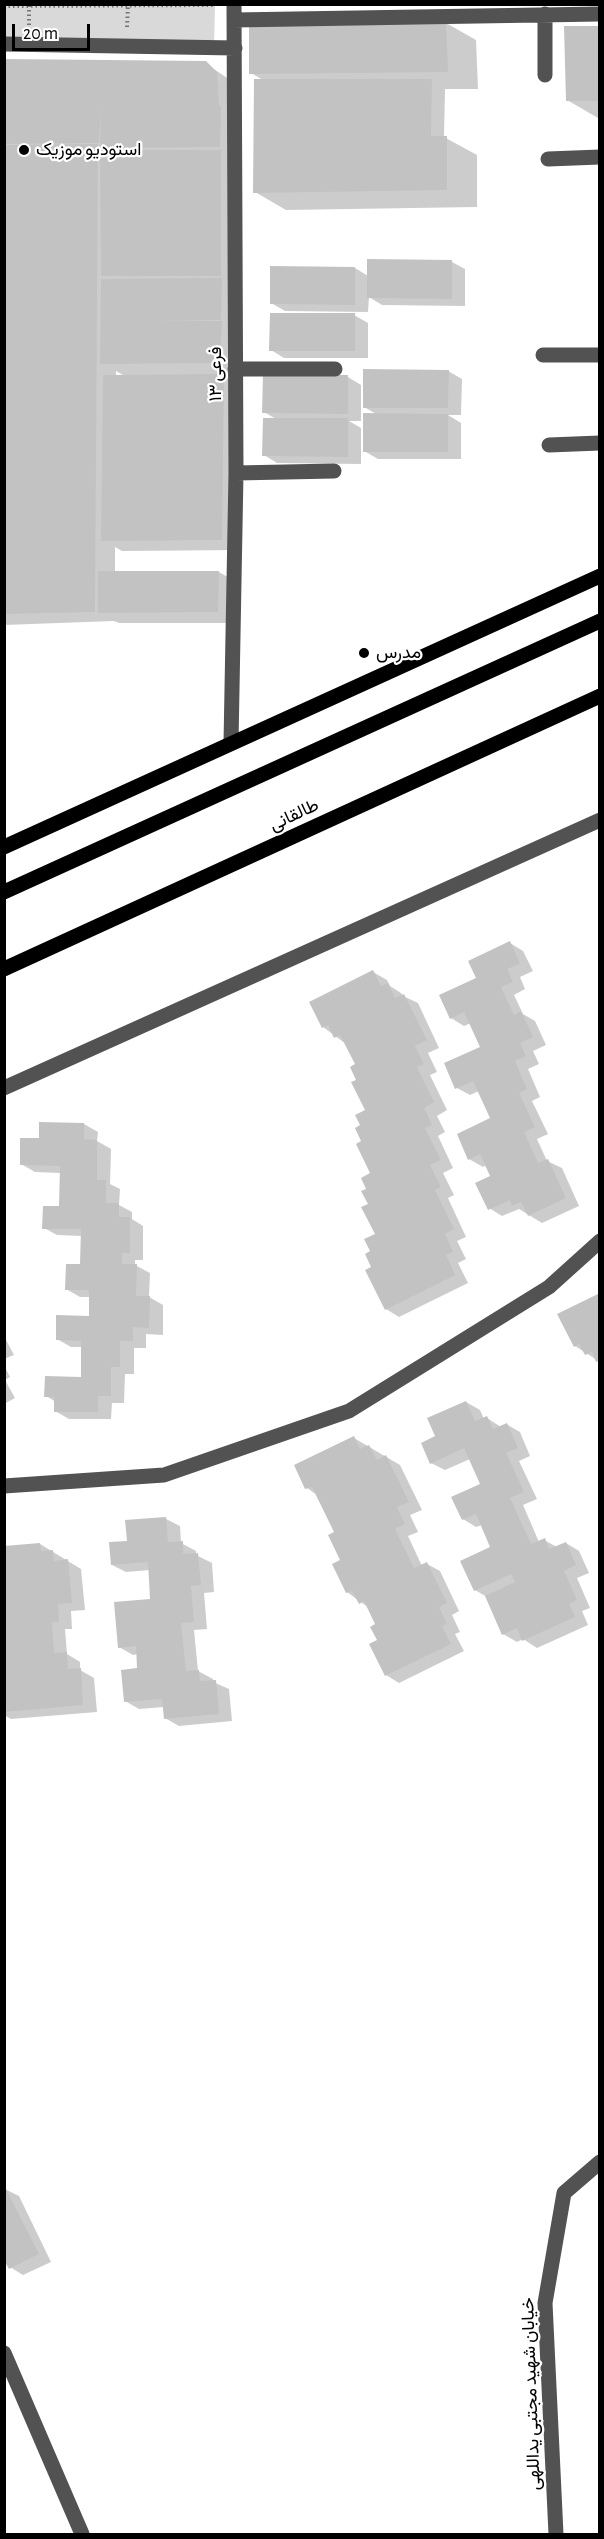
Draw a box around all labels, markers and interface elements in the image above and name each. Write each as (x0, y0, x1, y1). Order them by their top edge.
scale bar (15, 12, 93, 50)
text: 20 m (23, 25, 58, 43)
place label: استودیو موزیک (36, 139, 141, 161)
marker: استودیو موزیک (17, 143, 31, 157)
street label: فرعی ۱۳ (205, 347, 227, 401)
place label: مدرس (376, 642, 421, 664)
marker: مدرس (357, 646, 371, 660)
street label: طالقانی (266, 794, 322, 836)
street label: خیابان شهید مجتبی یداللهی (517, 2297, 545, 2491)

